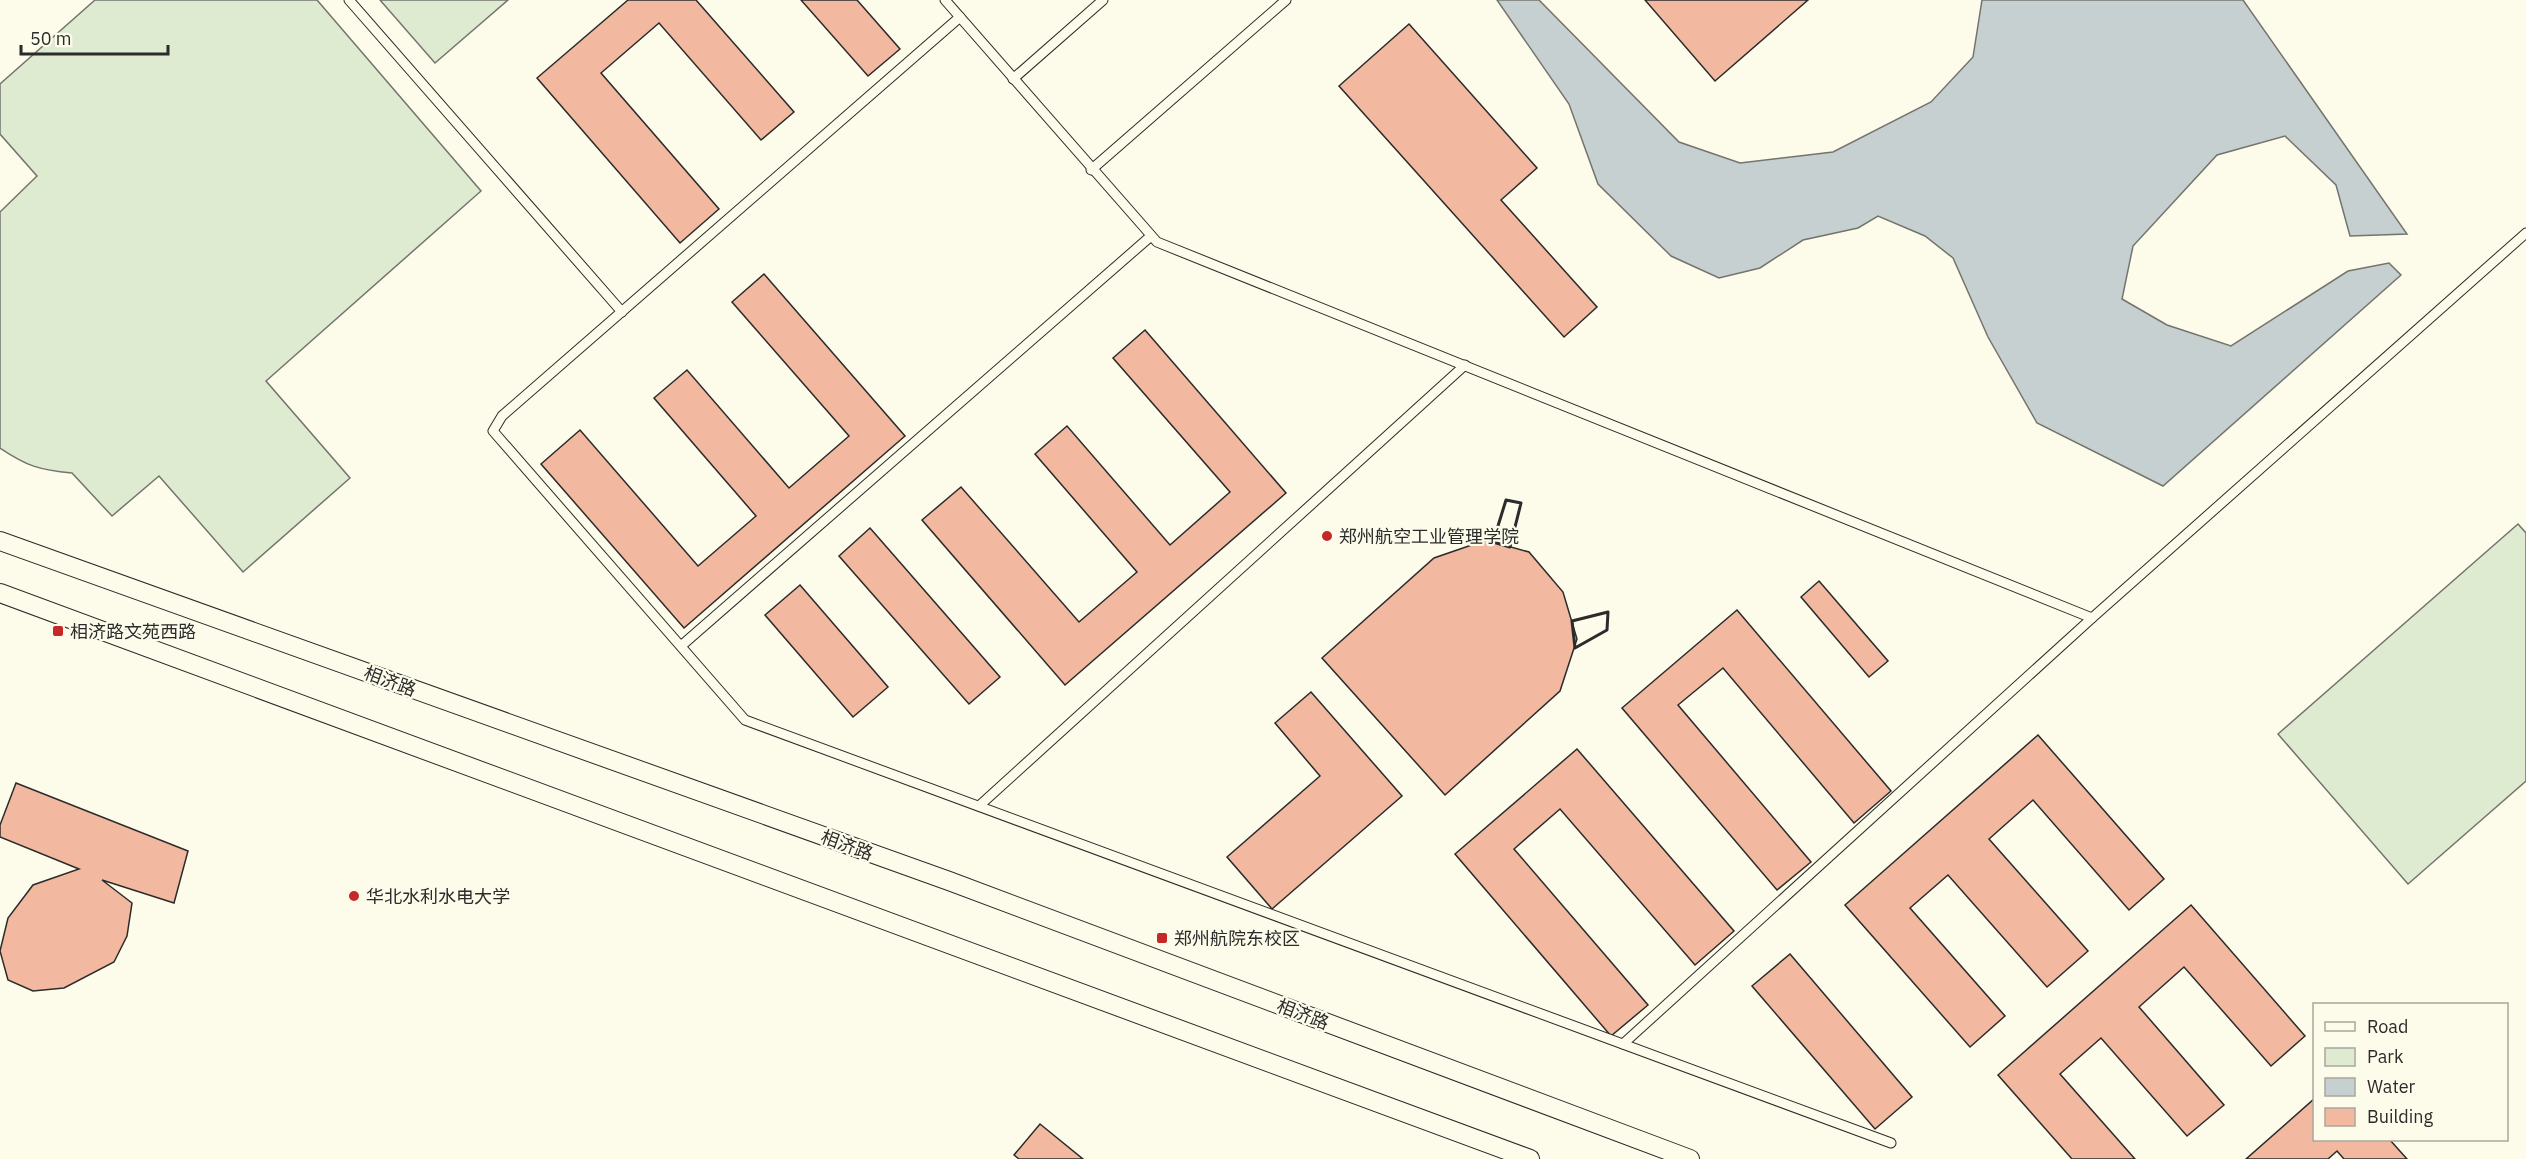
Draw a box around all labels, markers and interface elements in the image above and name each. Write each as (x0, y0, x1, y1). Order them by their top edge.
scale bar (21, 18, 168, 56)
text: 50 m (30, 27, 72, 50)
place label: 郑州航空工业管理学院 (1339, 525, 1519, 548)
marker: 郑州航空工业管理学院 (1320, 529, 1334, 543)
place label: 相济路文苑西路 (70, 620, 196, 643)
marker: 相济路文苑西路 (51, 624, 65, 638)
street label: 相济路 (361, 661, 419, 701)
street label: 相济路 (818, 825, 876, 865)
place label: 华北水利水电大学 (366, 885, 510, 908)
marker: 华北水利水电大学 (347, 889, 361, 903)
place label: 郑州航院东校区 (1174, 927, 1300, 950)
marker: 郑州航院东校区 (1155, 931, 1169, 945)
street label: 相济路 (1274, 994, 1332, 1034)
legend (2313, 1003, 2508, 1141)
text: Road (2367, 1015, 2408, 1038)
text: Park (2367, 1045, 2404, 1068)
text: Water (2367, 1075, 2416, 1098)
text: Building (2367, 1105, 2434, 1128)

